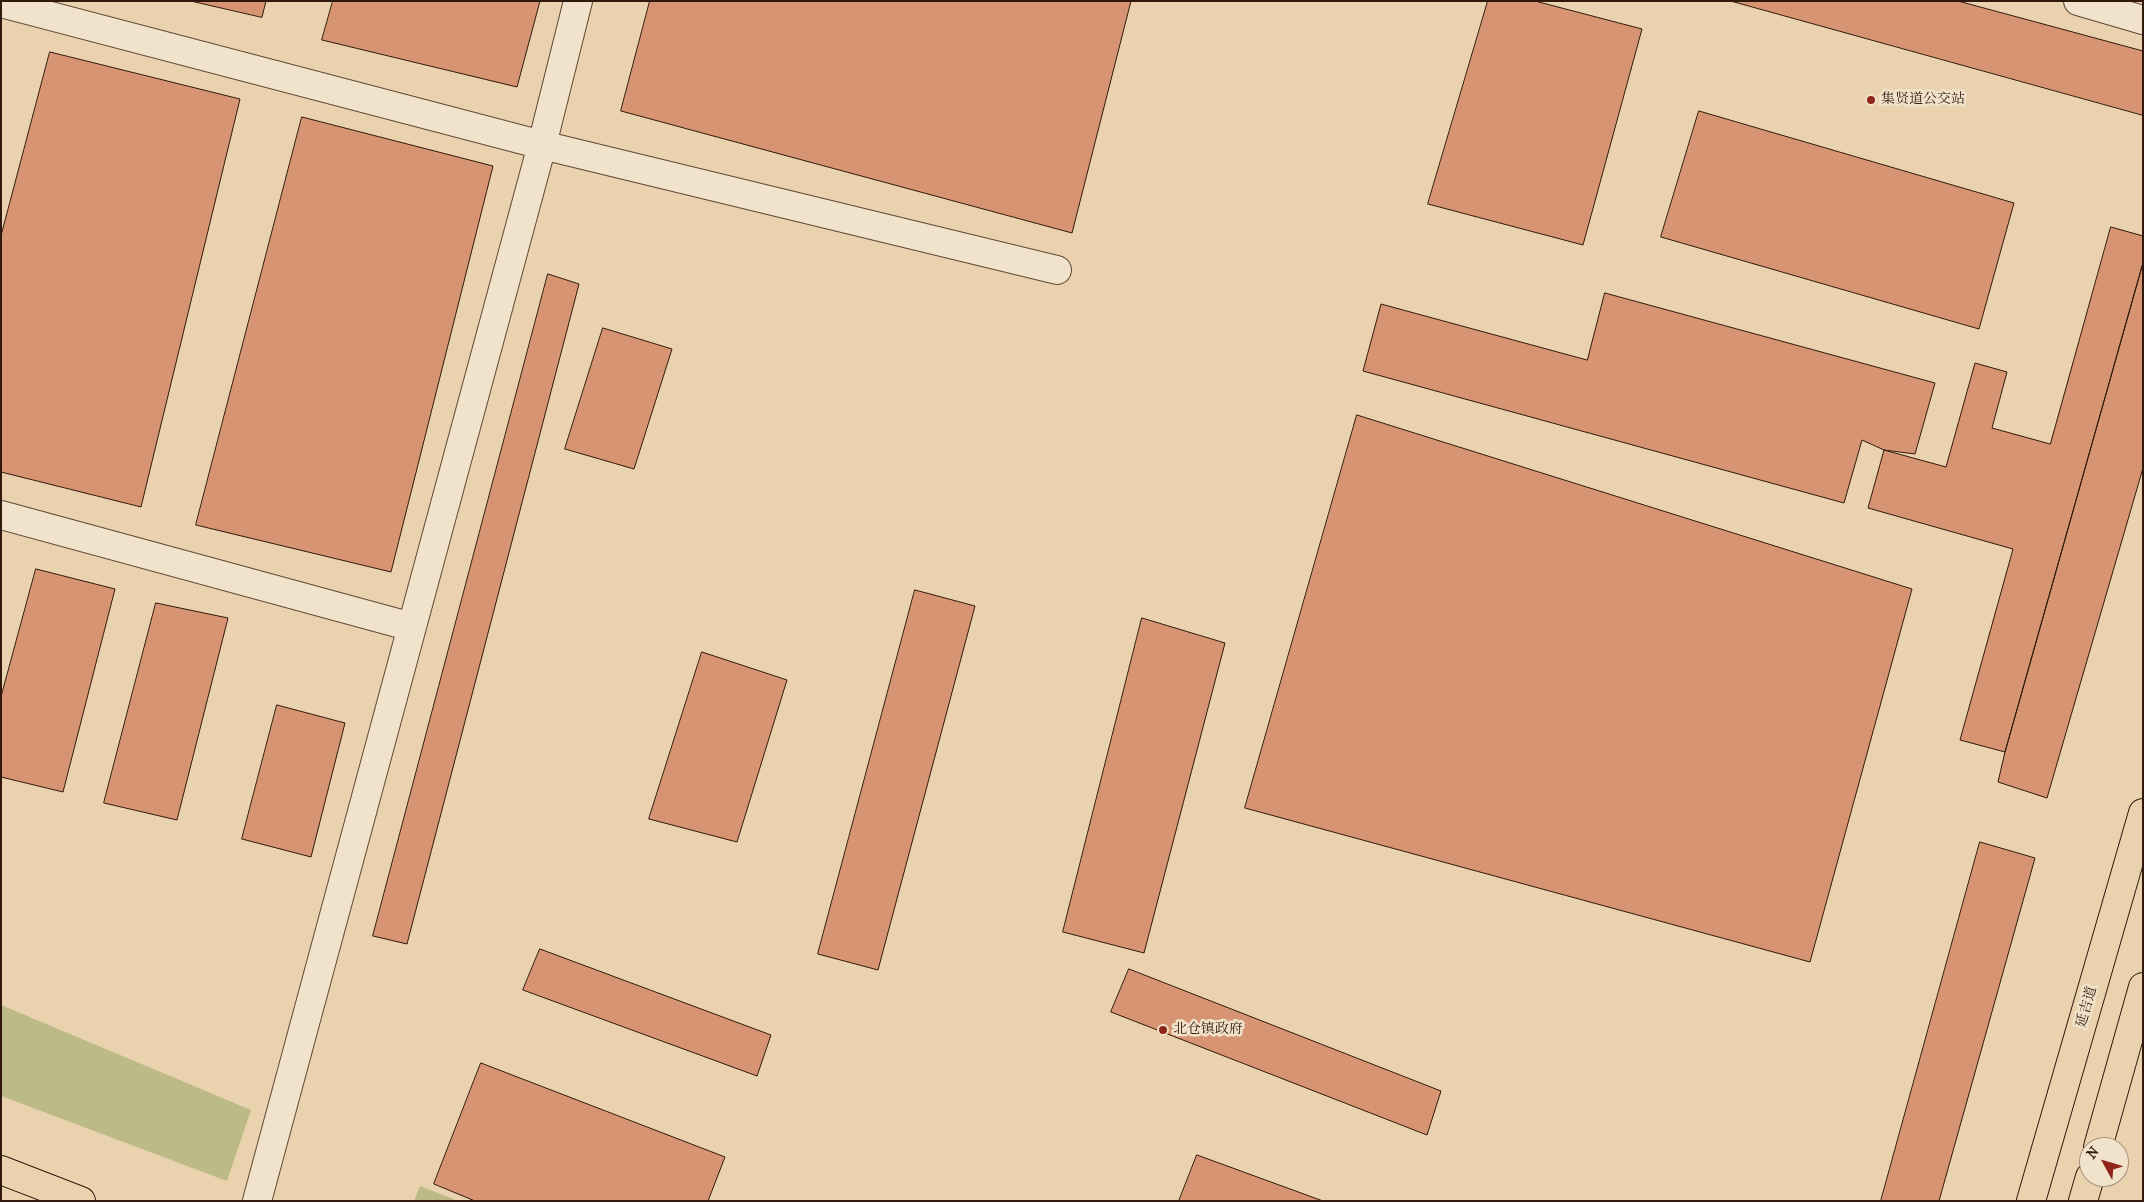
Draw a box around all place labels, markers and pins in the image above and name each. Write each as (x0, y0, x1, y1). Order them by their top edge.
place label: 集贤道公交站 (1881, 92, 1965, 108)
marker: 集贤道公交站 (1865, 94, 1877, 106)
place label: 北仓镇政府 (1173, 1022, 1243, 1038)
marker: 北仓镇政府 (1157, 1024, 1169, 1036)

